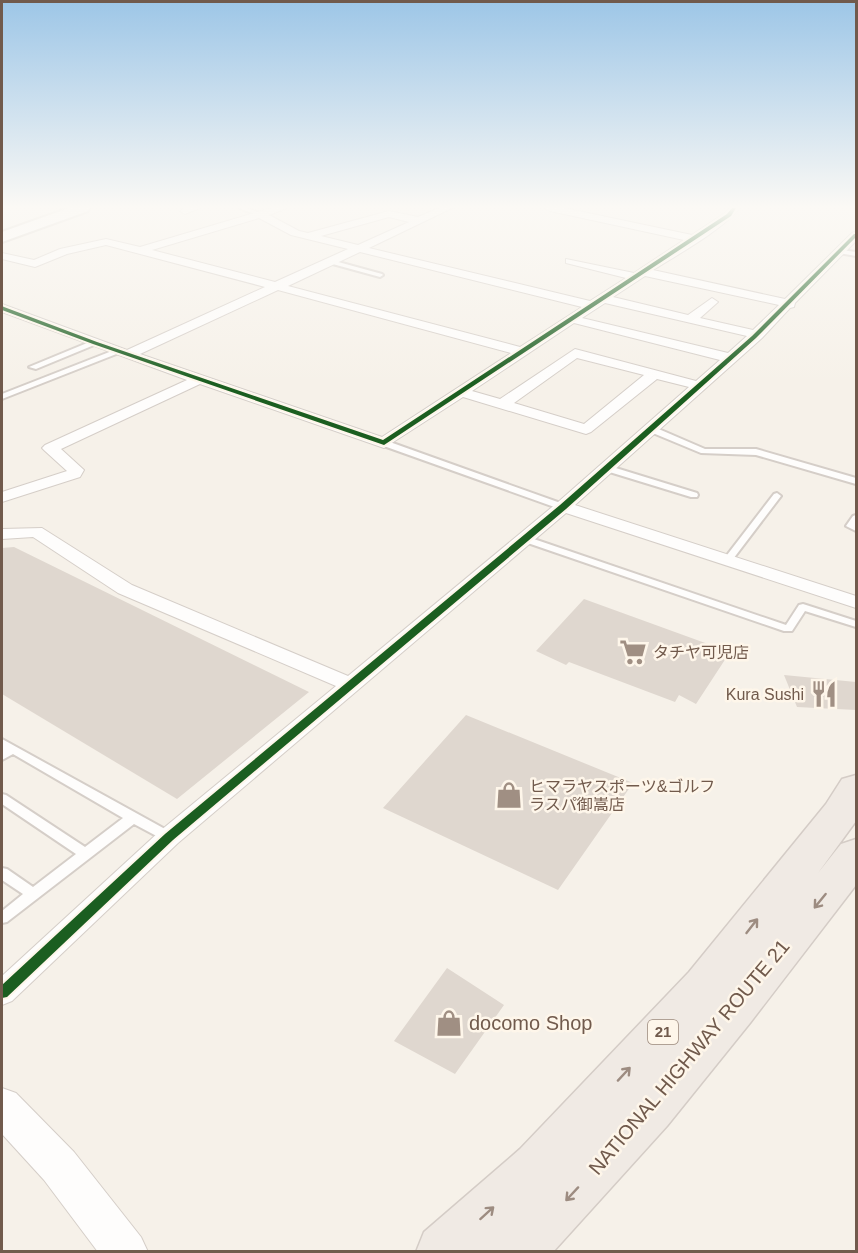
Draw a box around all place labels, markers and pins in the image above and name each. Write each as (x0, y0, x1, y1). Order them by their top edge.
supermarket icon: タチヤ可児店 (618, 637, 648, 667)
place label: タチヤ可児店 (653, 644, 749, 661)
restaurant icon: Kura Sushi (809, 679, 839, 709)
place label: Kura Sushi (726, 686, 804, 703)
place label: ヒマラヤスポーツ&ゴルフ ラスパ御嵩店 (529, 778, 715, 813)
shop icon: ヒマラヤスポーツ&ゴルフ ラスパ御嵩店 (494, 780, 524, 810)
shop icon: docomo Shop (434, 1008, 464, 1038)
place label: docomo Shop (469, 1012, 592, 1034)

